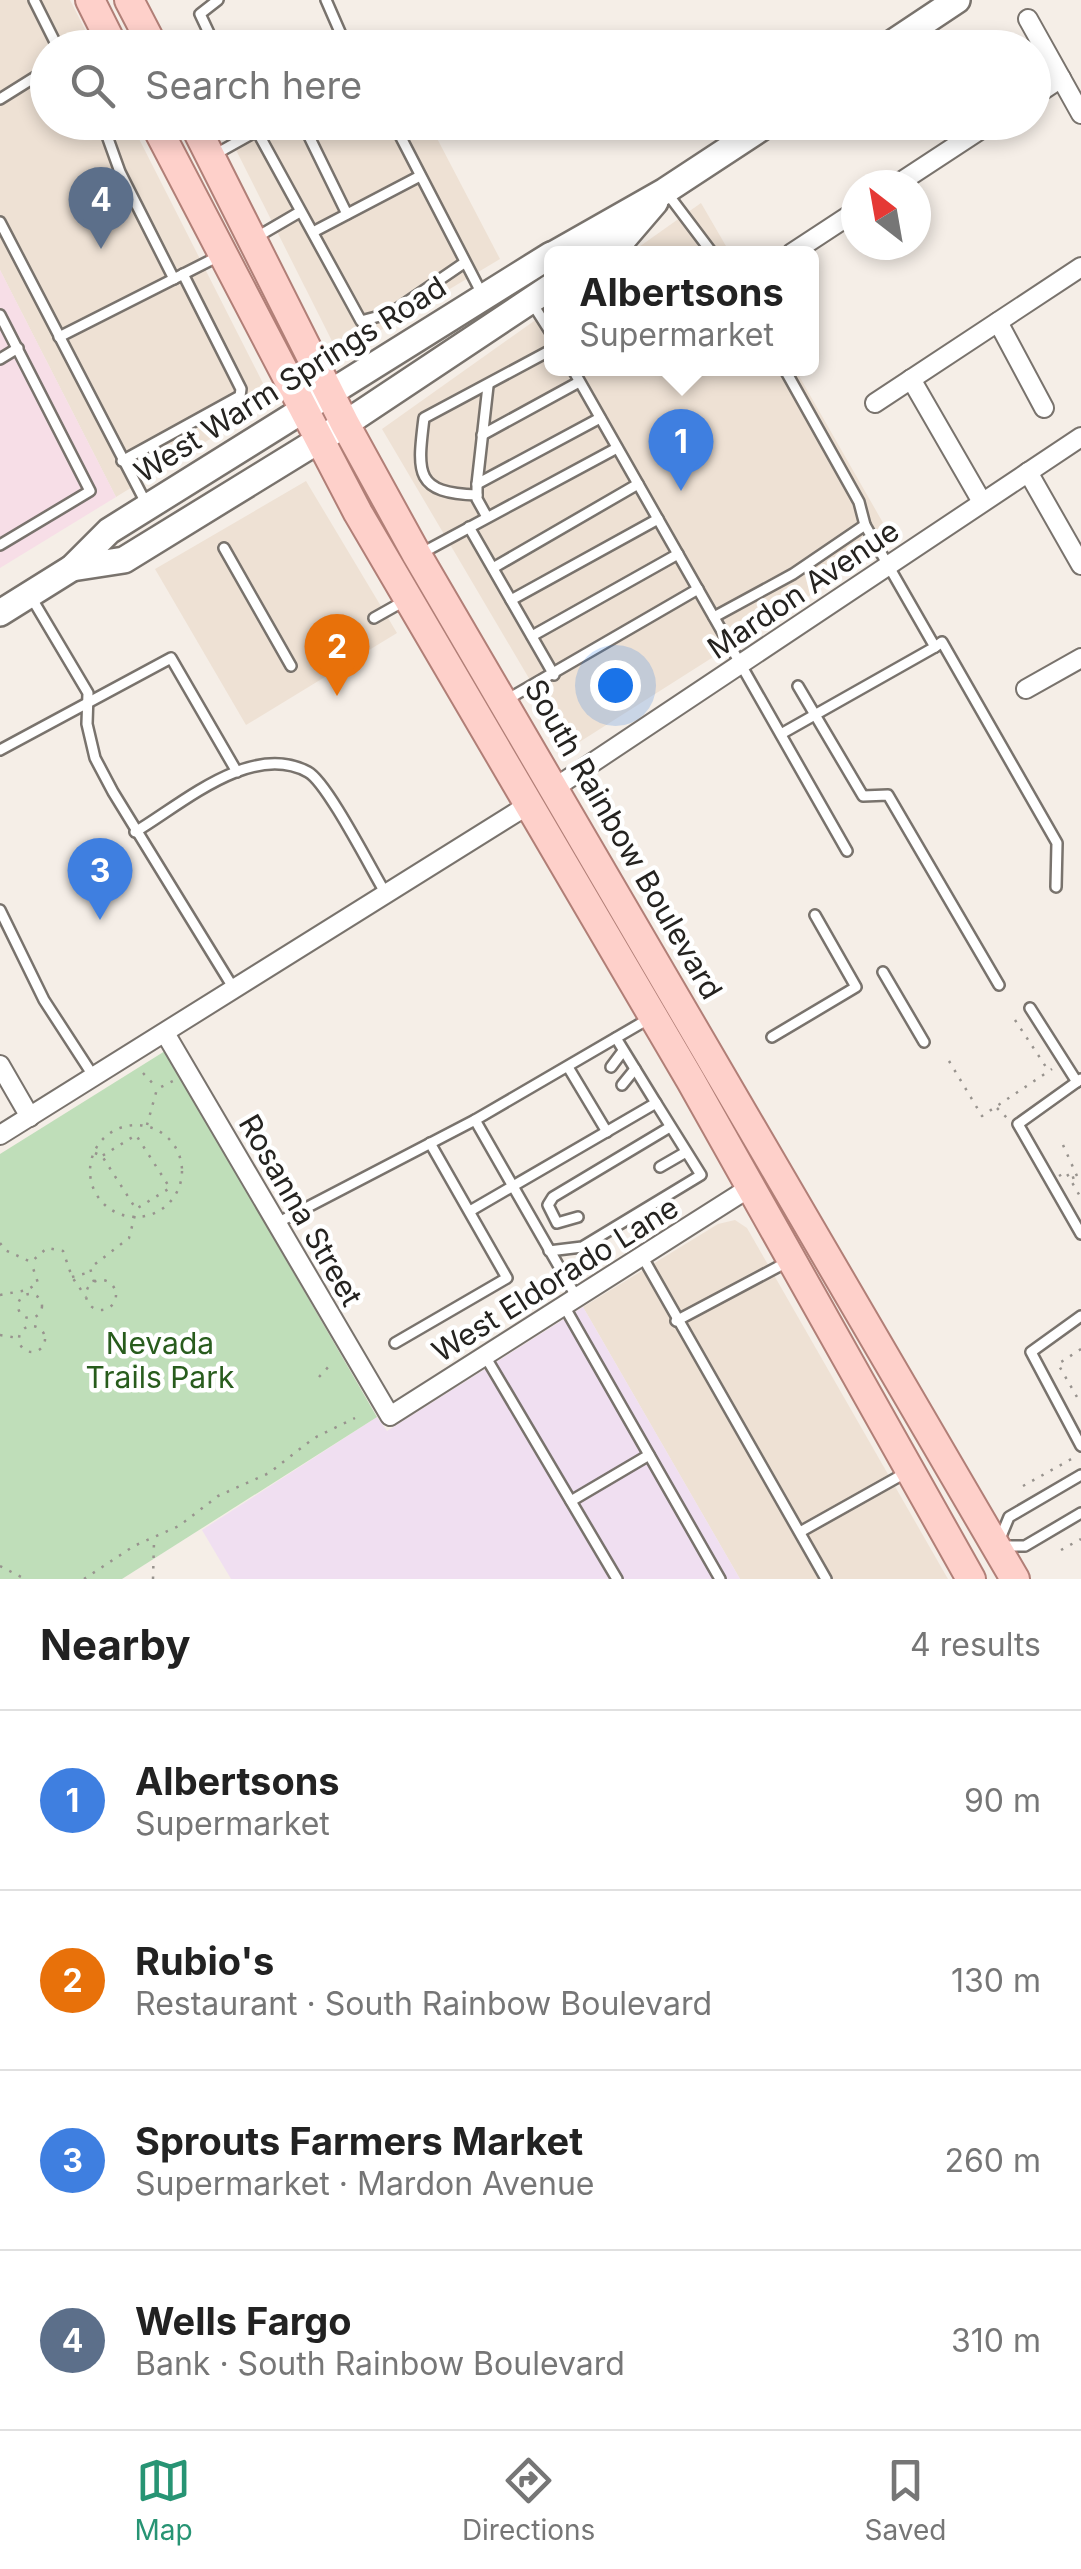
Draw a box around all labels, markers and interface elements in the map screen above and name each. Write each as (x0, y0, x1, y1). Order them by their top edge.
search box (30, 30, 1051, 140)
icon: search (65, 58, 120, 113)
text: Search here (145, 62, 362, 108)
pin: 4 (68, 166, 134, 249)
north arrow (841, 170, 931, 260)
popup (544, 246, 819, 376)
street label: West Warm Springs Road (128, 268, 452, 490)
text: Albertsons (579, 269, 784, 315)
text: Supermarket (579, 315, 774, 354)
pin: 1 (648, 408, 714, 491)
street label: Mardon Avenue (701, 512, 905, 666)
pin: 2 (304, 614, 370, 696)
your location (590, 660, 641, 711)
street label: South Rainbow Boulevard (518, 673, 730, 1005)
pin: 3 (68, 838, 132, 920)
street label: Rosanna Street (232, 1108, 370, 1312)
street label: West Eldorado Lane (425, 1189, 685, 1369)
park label: Nevada Trails Park (86, 1325, 235, 1395)
text: Nearby (40, 1619, 191, 1670)
text: 4 results (910, 1625, 1041, 1664)
text: Albertsons (135, 1758, 340, 1804)
text: 1 (66, 1781, 79, 1820)
text: 90 m (964, 1781, 1041, 1820)
text: Supermarket (135, 1804, 330, 1843)
text: Rubio's (135, 1938, 274, 1984)
text: 2 (62, 1961, 83, 2000)
text: 130 m (951, 1961, 1041, 2000)
text: Restaurant · South Rainbow Boulevard (135, 1984, 712, 2023)
text: Sprouts Farmers Market (135, 2118, 583, 2164)
text: 3 (62, 2141, 83, 2180)
text: 260 m (944, 2141, 1041, 2180)
text: Supermarket · Mardon Avenue (135, 2164, 594, 2203)
text: Wells Fargo (135, 2298, 352, 2344)
text: 4 (62, 2321, 83, 2360)
text: 310 m (951, 2321, 1041, 2360)
text: Bank · South Rainbow Boulevard (135, 2344, 625, 2383)
tab: Map (135, 2453, 193, 2547)
tab: Directions (462, 2453, 595, 2547)
tab: Saved (864, 2453, 946, 2547)

